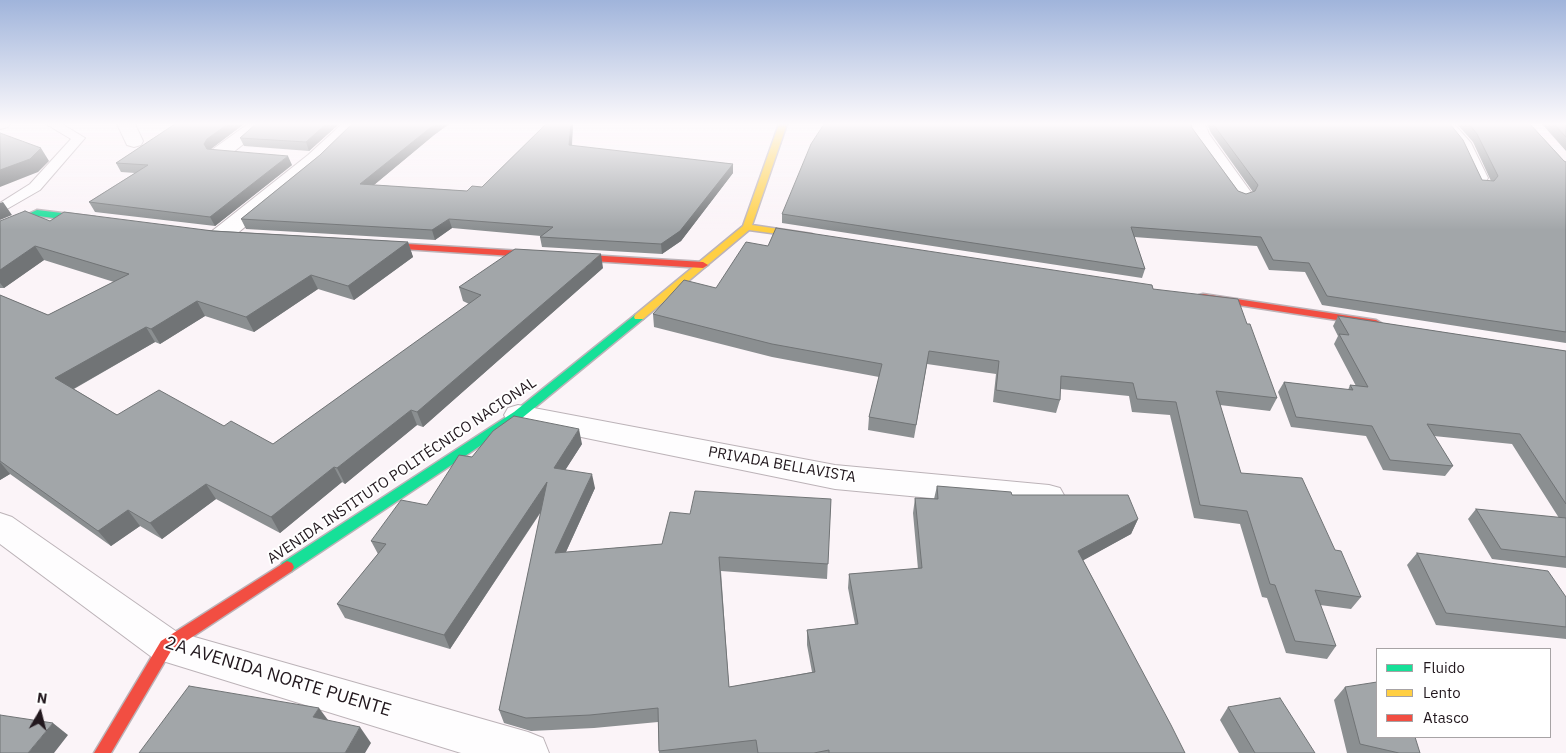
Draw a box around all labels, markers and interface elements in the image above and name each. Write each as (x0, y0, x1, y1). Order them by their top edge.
street label: AVENIDA INSTITUTO POLITÉCNICO NACIONAL (264, 374, 540, 568)
street label: PRIVADA BELLAVISTA (707, 443, 857, 487)
street label: 2A AVENIDA NORTE PUENTE (162, 632, 394, 722)
legend (1376, 648, 1551, 738)
text: Fluido (1423, 658, 1465, 677)
text: Lento (1423, 683, 1461, 702)
north arrow (15, 688, 65, 738)
text: N (36, 689, 48, 708)
text: Atasco (1423, 708, 1469, 727)

